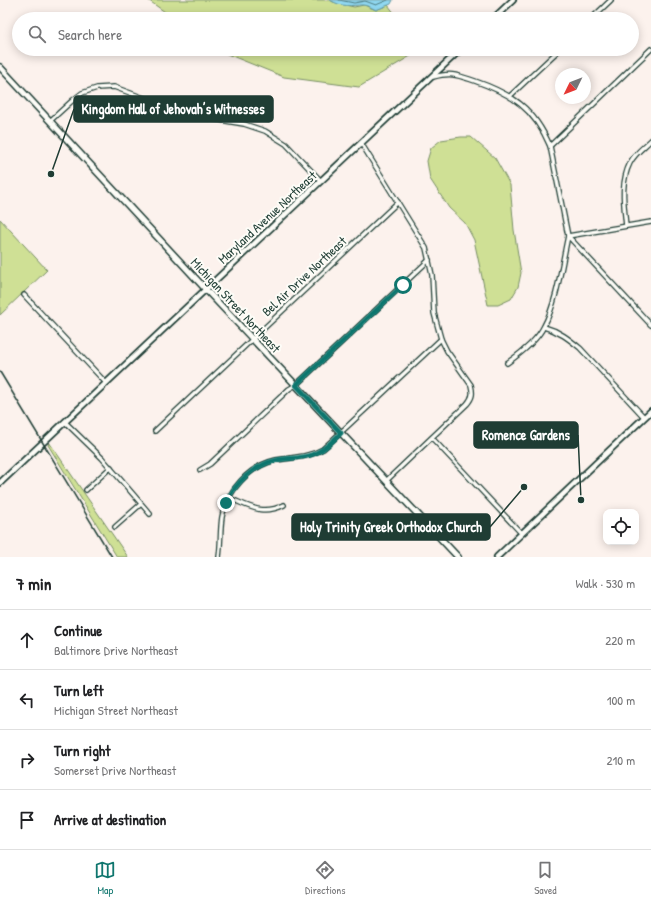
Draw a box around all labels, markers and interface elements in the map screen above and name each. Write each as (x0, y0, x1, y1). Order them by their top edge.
search box (12, 12, 639, 56)
icon: search (26, 23, 48, 45)
text: Search here (58, 24, 122, 45)
north arrow (555, 68, 591, 104)
callout: Kingdom Hall of Jehovah’s Witnesses (74, 96, 273, 122)
text: Kingdom Hall of Jehovah’s Witnesses (81, 99, 265, 120)
street label: Maryland Avenue Northeast (214, 166, 321, 267)
street label: Bel Air Drive Northeast (258, 232, 351, 320)
street label: Michigan Street Northeast (187, 254, 285, 357)
route start (394, 276, 412, 294)
callout: Romence Gardens (474, 422, 578, 448)
text: Romence Gardens (482, 425, 571, 444)
route end (217, 494, 235, 512)
map controls (603, 509, 639, 545)
button: locate (603, 509, 639, 545)
callout: Holy Trinity Greek Orthodox Church (292, 514, 490, 540)
text: Holy Trinity Greek Orthodox Church (300, 517, 482, 538)
text: 7 min (16, 572, 51, 595)
text: Walk · 530 m (575, 574, 635, 592)
text: Continue (54, 620, 102, 641)
icon: ahead (16, 629, 38, 651)
text: 220 m (605, 631, 635, 649)
text: Baltimore Drive Northeast (54, 641, 178, 659)
text: Turn left (54, 680, 104, 701)
icon: left (16, 689, 38, 711)
text: 100 m (607, 691, 635, 709)
text: Michigan Street Northeast (54, 701, 178, 719)
text: Turn right (54, 740, 110, 761)
icon: right (16, 749, 38, 771)
text: 210 m (607, 751, 635, 769)
text: Somerset Drive Northeast (54, 761, 176, 779)
icon: arrive (16, 809, 38, 831)
text: Arrive at destination (54, 809, 166, 830)
tab: Map (94, 859, 116, 897)
tab: Directions (305, 859, 346, 897)
tab: Saved (534, 859, 557, 897)

